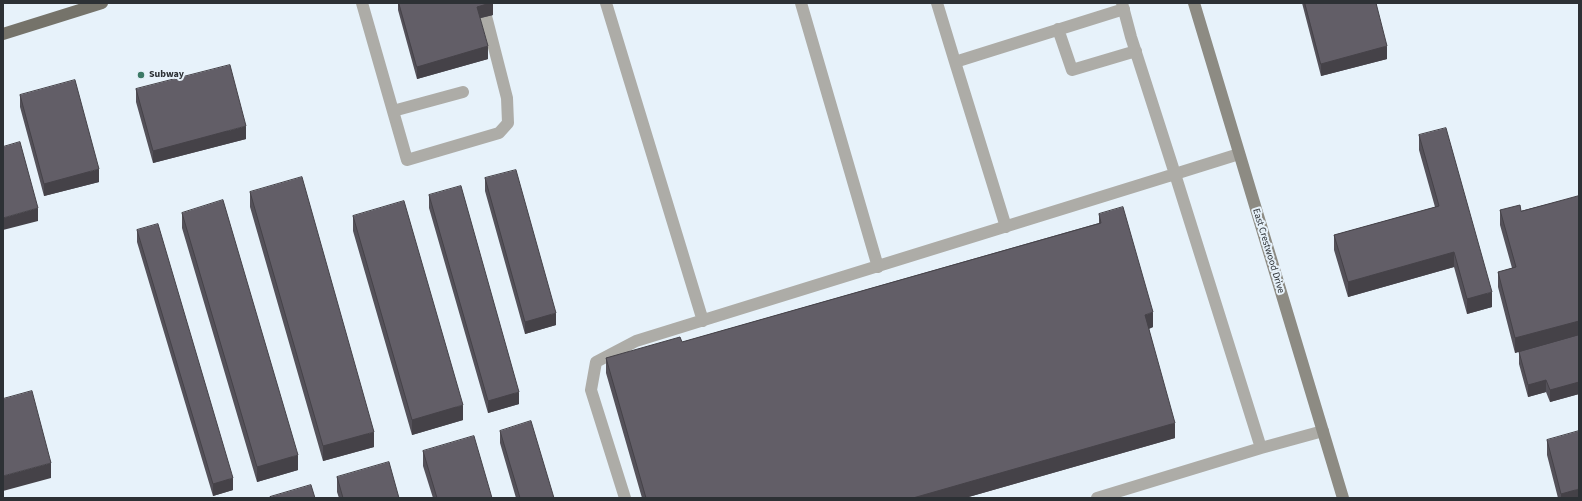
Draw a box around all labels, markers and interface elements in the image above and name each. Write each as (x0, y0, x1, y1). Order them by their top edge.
place label: Subway (149, 69, 184, 81)
marker: Subway (136, 70, 146, 80)
street label: East Crestwood Drive (1249, 207, 1287, 295)

